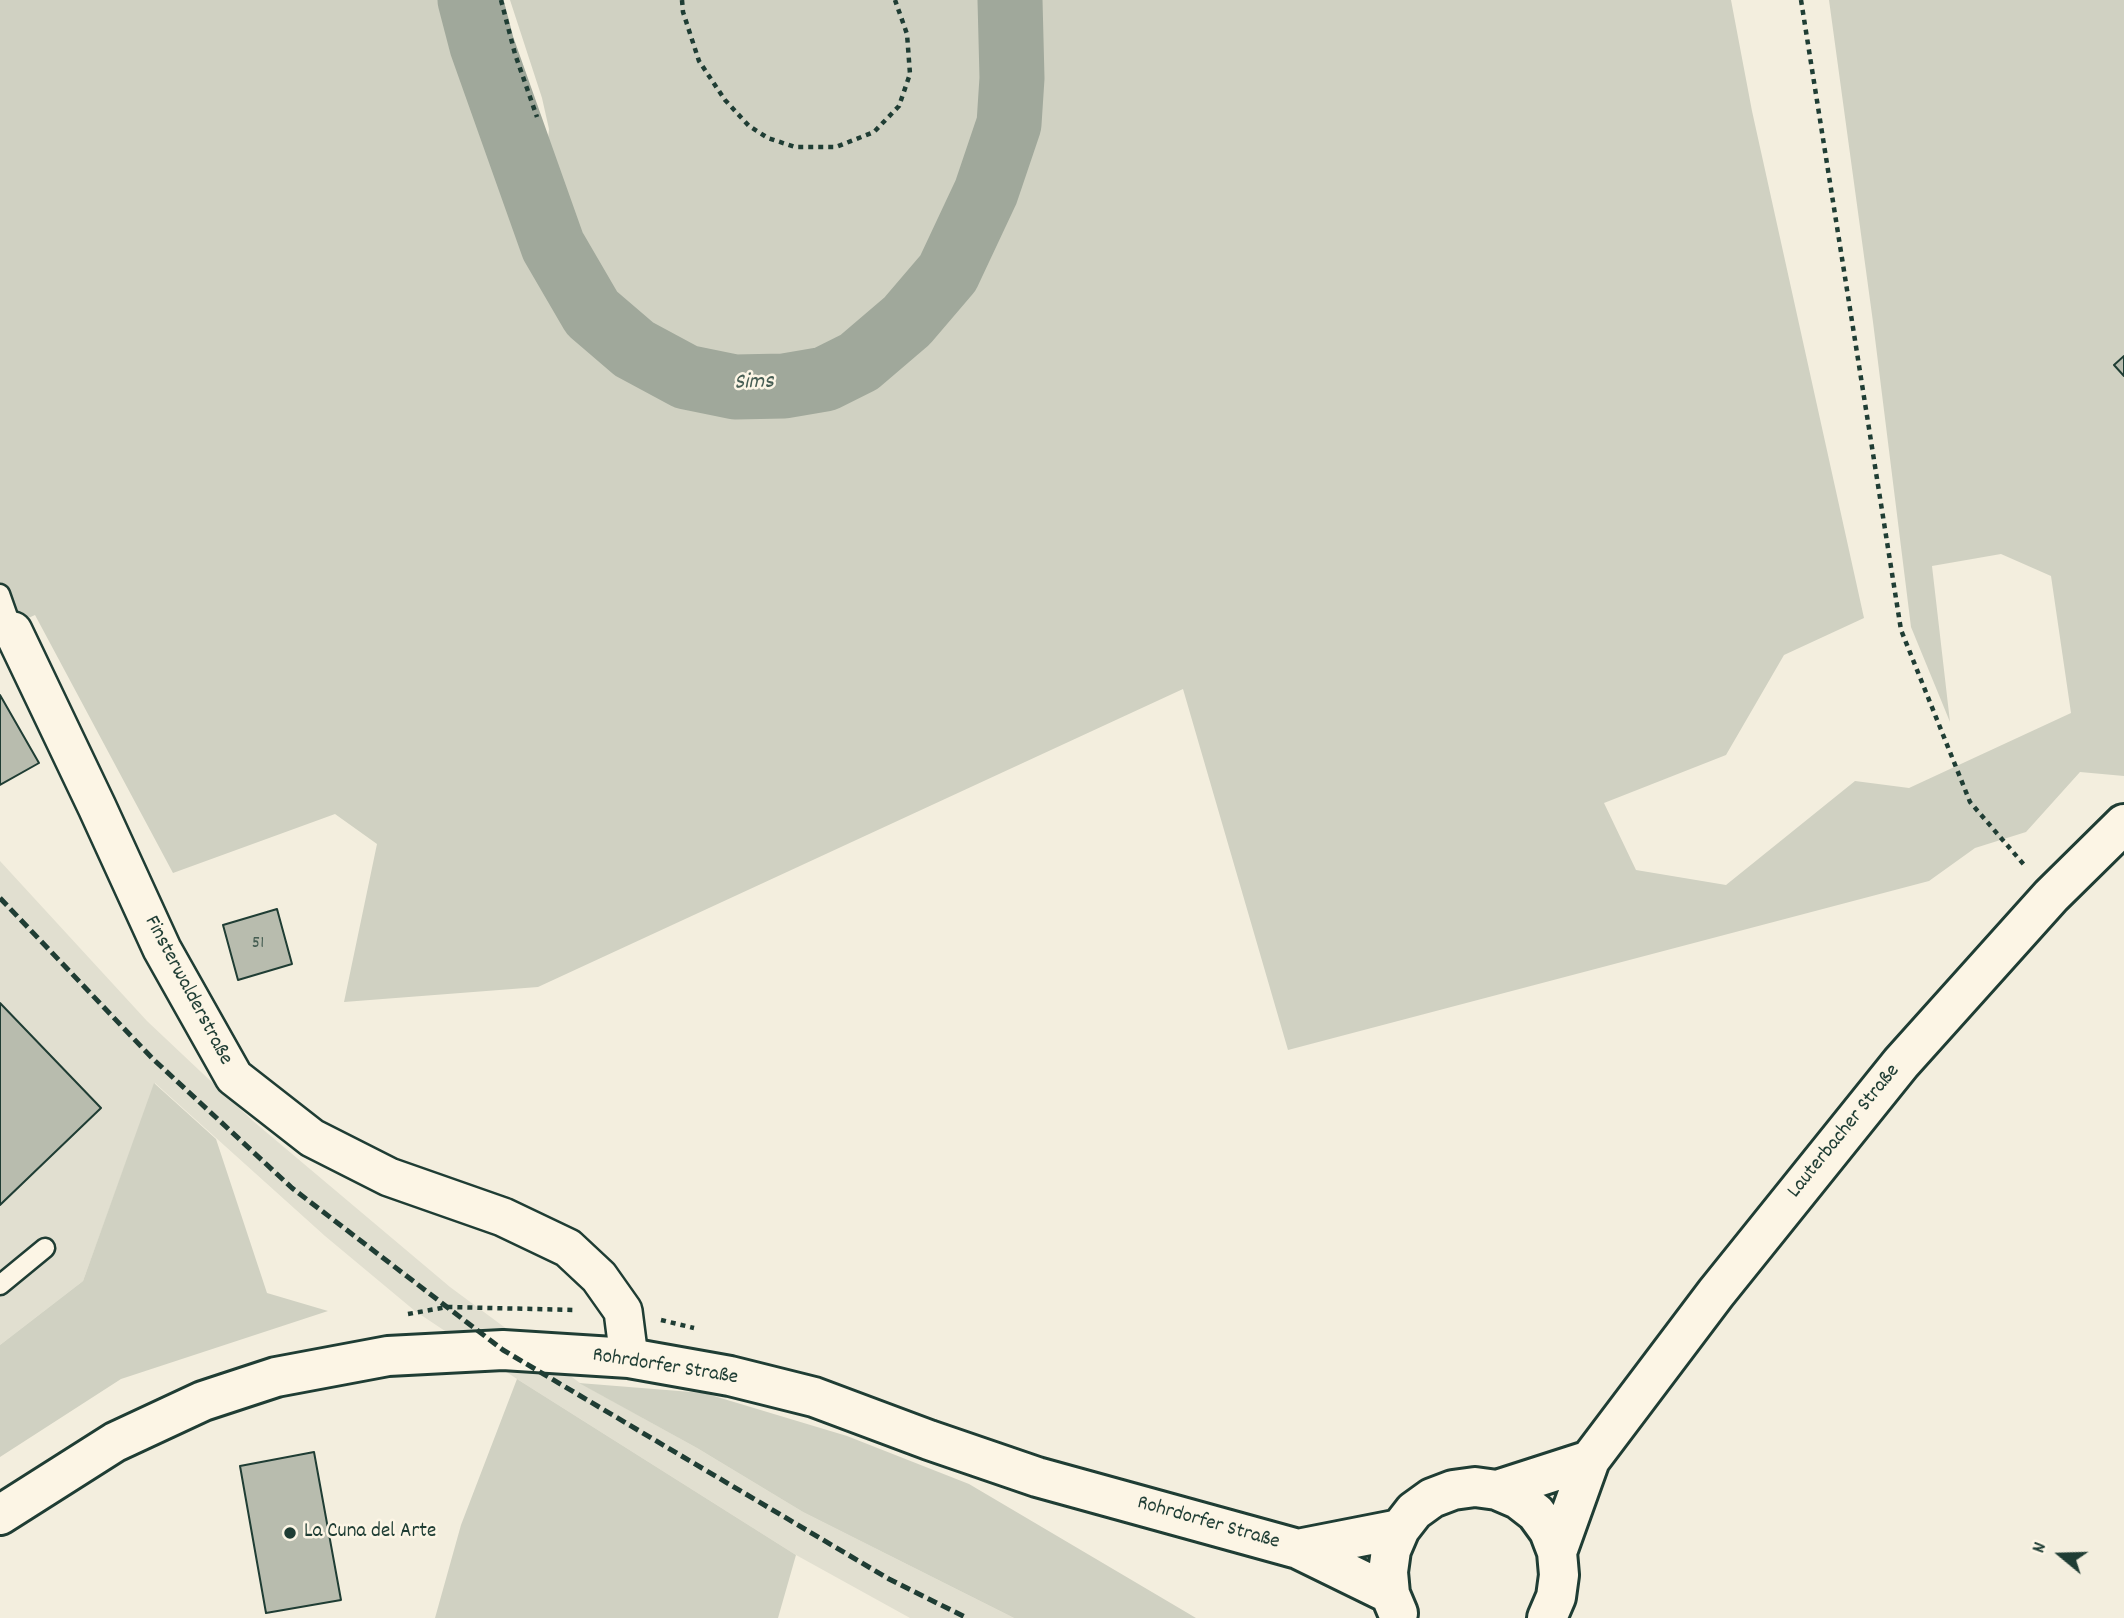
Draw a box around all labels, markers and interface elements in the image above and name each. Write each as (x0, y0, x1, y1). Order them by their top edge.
water label: Sims (734, 370, 774, 398)
street label: Finsterwalderstraße (137, 912, 237, 1070)
house number: 51 (252, 934, 264, 956)
street label: Lauterbacher Straße (1783, 1060, 1907, 1204)
street label: Rohrdorfer Straße (590, 1344, 740, 1392)
street label: Rohrdorfer Straße (1134, 1492, 1282, 1556)
place label: La Cuna del Arte (304, 1520, 436, 1546)
north arrow (2026, 1520, 2096, 1590)
marker: La Cuna del Arte (282, 1525, 298, 1541)
text: N (2026, 1539, 2055, 1557)

